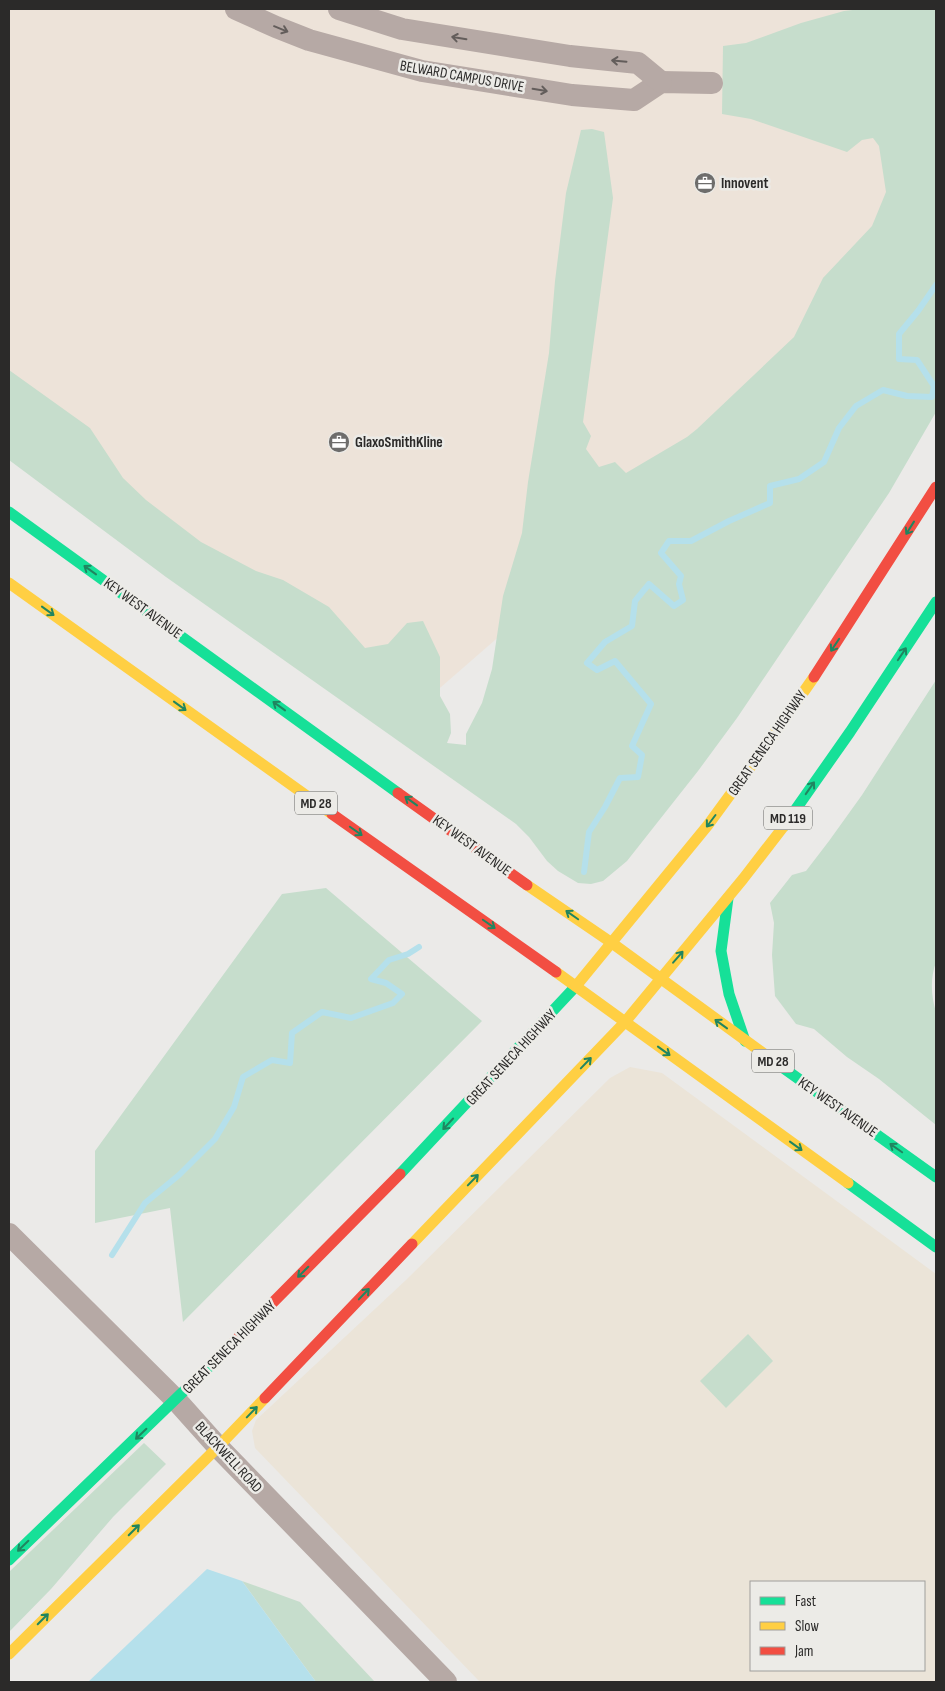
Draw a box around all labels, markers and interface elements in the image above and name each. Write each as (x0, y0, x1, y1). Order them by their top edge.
one-way arrow (273, 25, 288, 34)
one-way arrow (451, 33, 467, 43)
street label: BELWARD CAMPUS DRIVE (398, 56, 526, 97)
one-way arrow (612, 56, 628, 66)
one-way arrow (532, 86, 548, 96)
office icon: Innovent (693, 171, 717, 195)
place label: Innovent (721, 174, 768, 193)
office icon: GlaxoSmithKline (327, 430, 351, 454)
place label: GlaxoSmithKline (355, 433, 443, 452)
one-way arrow (905, 521, 915, 535)
one-way arrow (83, 565, 97, 575)
street label: KEY WEST AVENUE (100, 574, 186, 643)
one-way arrow (41, 606, 55, 616)
one-way arrow (829, 638, 840, 652)
one-way arrow (897, 647, 907, 661)
street label: GREAT SENECA HIGHWAY (724, 686, 811, 800)
one-way arrow (173, 701, 187, 711)
one-way arrow (272, 701, 286, 711)
one-way arrow (805, 781, 815, 795)
road number: MD 28 (295, 791, 337, 814)
one-way arrow (404, 796, 418, 806)
road number: MD 119 (764, 806, 812, 830)
street label: KEY WEST AVENUE (429, 811, 515, 880)
one-way arrow (706, 814, 716, 828)
one-way arrow (348, 826, 362, 836)
one-way arrow (565, 910, 579, 920)
one-way arrow (481, 919, 495, 929)
one-way arrow (672, 951, 684, 964)
street label: GREAT SENECA HIGHWAY (462, 1005, 561, 1109)
one-way arrow (714, 1019, 728, 1029)
one-way arrow (657, 1045, 670, 1056)
road number: MD 28 (752, 1050, 794, 1072)
one-way arrow (580, 1056, 592, 1069)
street label: KEY WEST AVENUE (794, 1073, 881, 1142)
one-way arrow (442, 1118, 454, 1131)
one-way arrow (789, 1141, 803, 1151)
one-way arrow (890, 1143, 904, 1154)
one-way arrow (467, 1174, 479, 1186)
one-way arrow (297, 1265, 309, 1278)
one-way arrow (358, 1288, 370, 1301)
street label: GREAT SENECA HIGHWAY (179, 1296, 281, 1398)
one-way arrow (246, 1405, 258, 1418)
street label: BLACKWELL ROAD (191, 1418, 266, 1497)
one-way arrow (134, 1428, 147, 1440)
one-way arrow (128, 1524, 140, 1536)
one-way arrow (17, 1540, 30, 1552)
legend (750, 1581, 925, 1671)
text: Fast (795, 1592, 817, 1611)
one-way arrow (37, 1614, 49, 1626)
text: Slow (795, 1617, 819, 1636)
text: Jam (794, 1642, 813, 1661)

